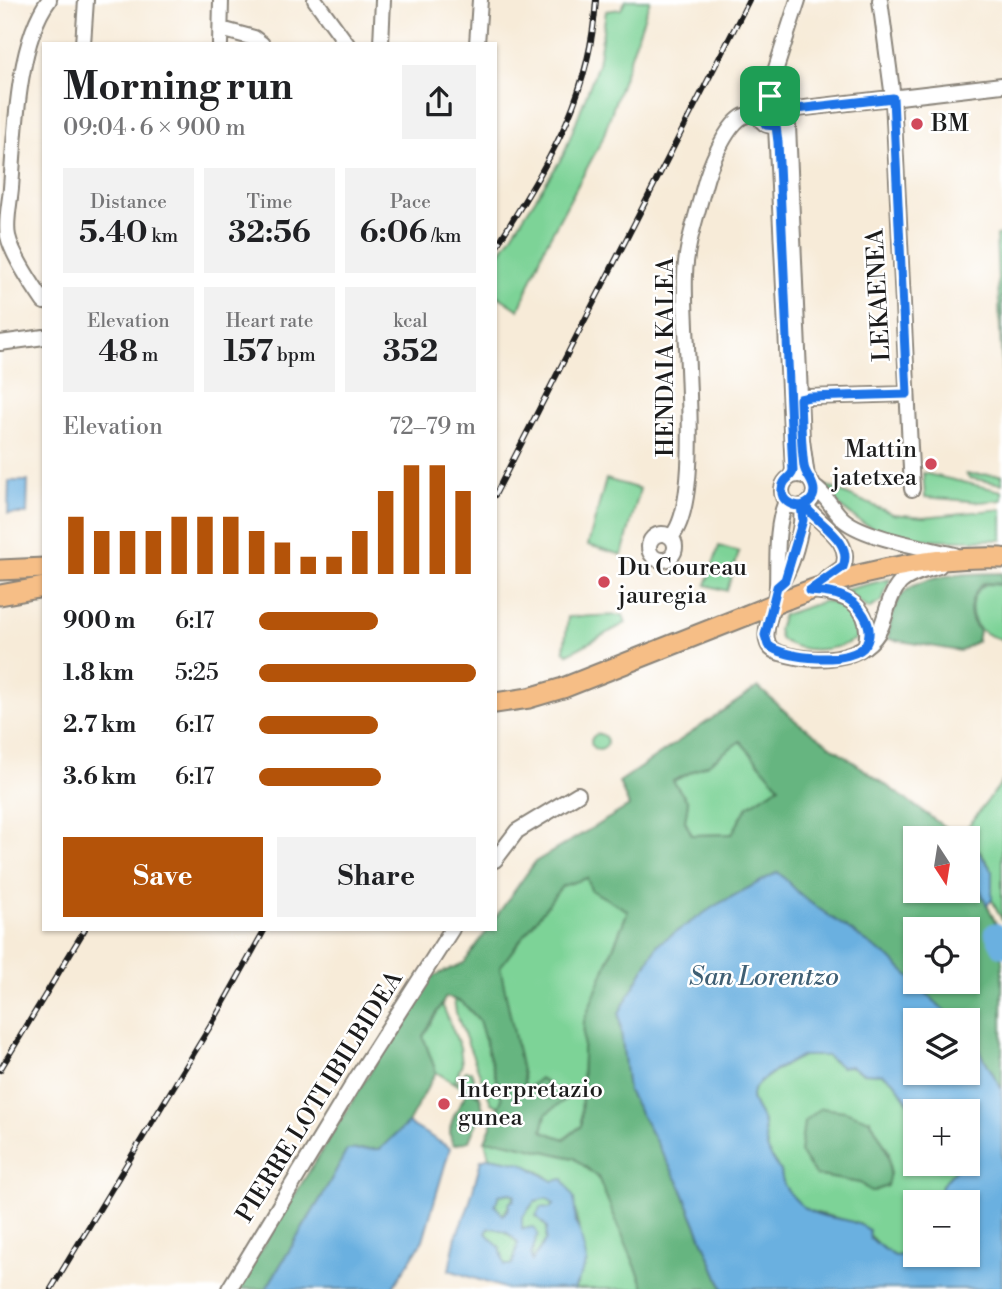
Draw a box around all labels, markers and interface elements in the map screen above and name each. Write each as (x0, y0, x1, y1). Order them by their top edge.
text: Morning run (63, 64, 293, 111)
button: share (402, 65, 476, 139)
pin (740, 66, 800, 126)
icon: arrive (751, 77, 789, 115)
place label: BM (930, 109, 969, 139)
text: 09:04 · 6 × 900 m (63, 114, 246, 142)
marker: BM (909, 116, 925, 132)
text: Distance (90, 190, 167, 214)
text: Time (247, 190, 292, 214)
text: Pace (390, 190, 431, 214)
text: 5.40 (79, 214, 148, 252)
text: 32:56 (228, 214, 311, 252)
text: 6:06 (360, 214, 427, 252)
text: km (148, 224, 178, 248)
text: /km (427, 224, 461, 248)
street label: LEKAENEA (861, 227, 897, 362)
street label: HENDAIA KALEA (651, 256, 681, 457)
text: Elevation (87, 309, 170, 333)
text: Heart rate (226, 309, 313, 333)
text: kcal (393, 309, 428, 333)
text: 48 (99, 333, 138, 371)
text: 157 (223, 333, 273, 371)
text: 352 (383, 333, 438, 371)
text: m (138, 343, 158, 367)
text: bpm (273, 343, 316, 367)
text: Elevation (63, 413, 163, 441)
text: 72–79 m (389, 413, 476, 441)
place label: Mattin jatetxea (830, 435, 918, 493)
marker: Mattin jatetxea (923, 456, 939, 472)
place label: Du Coureau jauregia (616, 553, 747, 611)
marker: Du Coureau jauregia (596, 574, 612, 590)
text: 900 m (63, 607, 136, 635)
text: 6:17 (175, 607, 214, 635)
text: 1.8 km (63, 659, 134, 687)
text: 5:25 (175, 659, 219, 687)
text: 2.7 km (63, 711, 136, 739)
text: 6:17 (175, 711, 214, 739)
text: 3.6 km (63, 763, 136, 791)
text: 6:17 (175, 763, 214, 791)
north arrow (903, 826, 980, 903)
map controls (903, 826, 980, 1267)
button: Save (63, 837, 263, 917)
button: Share (277, 837, 476, 917)
button: locate (903, 917, 980, 994)
water label: San Lorentzo (689, 961, 839, 993)
street label: PIERRE LOTI IBILBIDEA (230, 965, 410, 1228)
button: layers (903, 1008, 980, 1085)
place label: Interpretazio gunea (458, 1075, 603, 1133)
marker: Interpretazio gunea (436, 1096, 452, 1112)
button: + (903, 1099, 980, 1176)
button: − (903, 1190, 980, 1267)

